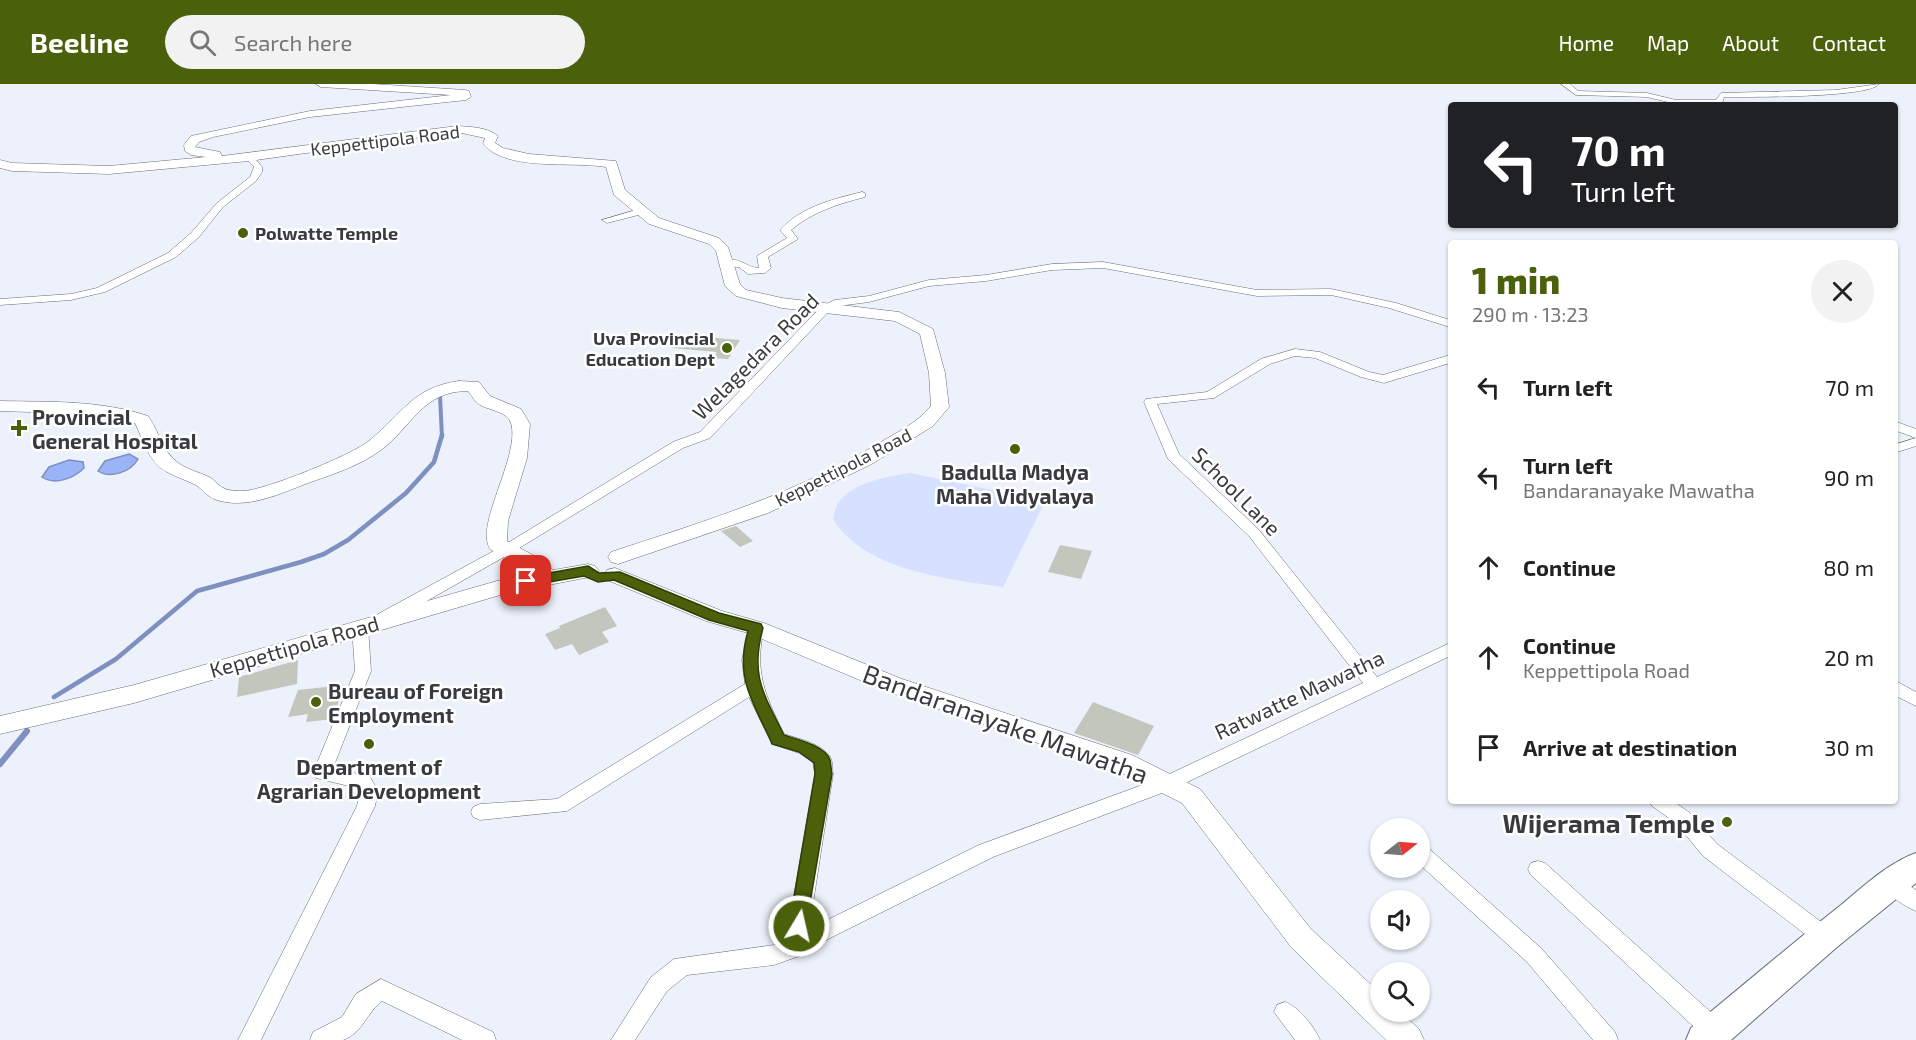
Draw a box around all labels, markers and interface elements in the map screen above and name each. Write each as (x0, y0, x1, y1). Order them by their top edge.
search box (165, 15, 585, 69)
text: Beeline (30, 25, 129, 59)
icon: search (186, 26, 219, 59)
text: Search here (234, 29, 352, 55)
text: Home (1558, 30, 1614, 55)
text: Map (1647, 30, 1689, 55)
text: About (1722, 30, 1779, 55)
text: Contact (1812, 30, 1886, 55)
street label: Keppettipola Road (309, 120, 461, 160)
text: 70 m (1571, 124, 1666, 174)
icon: left (1472, 126, 1550, 204)
text: Turn left (1571, 175, 1675, 207)
place label: Polwatte Temple (255, 222, 398, 244)
marker: Polwatte Temple (236, 226, 250, 240)
text: 1 min (1472, 258, 1560, 301)
button: close (1811, 260, 1874, 323)
street label: Welagedara Road (687, 288, 823, 424)
text: 290 m · 13:23 (1472, 302, 1589, 326)
place label: Uva Provincial Education Dept (585, 327, 716, 370)
marker: Uva Provincial Education Dept (720, 341, 734, 355)
icon: left (1472, 371, 1505, 404)
text: Turn left (1523, 374, 1612, 400)
text: 70 m (1825, 374, 1874, 400)
place label: Provincial General Hospital (32, 404, 198, 453)
marker: Provincial General Hospital (10, 419, 28, 437)
street label: Keppettipola Road (771, 423, 915, 511)
marker: Badulla Madya Maha Vidyalaya (1008, 442, 1022, 456)
street label: School Lane (1188, 442, 1286, 540)
text: Turn left (1523, 452, 1612, 478)
place label: Badulla Madya Maha Vidyalaya (936, 459, 1094, 509)
icon: left (1472, 461, 1505, 494)
text: 90 m (1824, 464, 1874, 490)
text: Bandaranayake Mawatha (1523, 478, 1755, 502)
icon: ahead (1472, 551, 1505, 584)
text: Continue (1523, 554, 1616, 580)
text: 80 m (1823, 554, 1874, 580)
pin (500, 555, 551, 606)
icon: arrive (509, 564, 542, 597)
street label: Keppettipola Road (206, 610, 382, 682)
text: Continue (1523, 632, 1616, 658)
icon: ahead (1472, 641, 1505, 674)
street label: Ratwatte Mawatha (1210, 644, 1388, 744)
text: 20 m (1824, 644, 1874, 670)
street label: Bandaranayake Mawatha (859, 657, 1153, 789)
text: Keppettipola Road (1523, 658, 1690, 682)
place label: Bureau of Foreign Employment (328, 678, 503, 728)
marker: Bureau of Foreign Employment (309, 695, 323, 709)
icon: arrive (1472, 731, 1505, 764)
text: Arrive at destination (1523, 734, 1737, 760)
text: 30 m (1824, 734, 1874, 760)
marker: Department of Agrarian Development (362, 737, 376, 751)
place label: Department of Agrarian Development (257, 754, 481, 803)
place label: Wijerama Temple (1503, 807, 1715, 838)
marker: Wijerama Temple (1720, 815, 1734, 829)
north arrow (1370, 818, 1430, 878)
map controls (1370, 818, 1430, 1022)
button: sound (1370, 890, 1430, 950)
position arrow (767, 894, 831, 958)
button: search (1370, 962, 1430, 1022)

